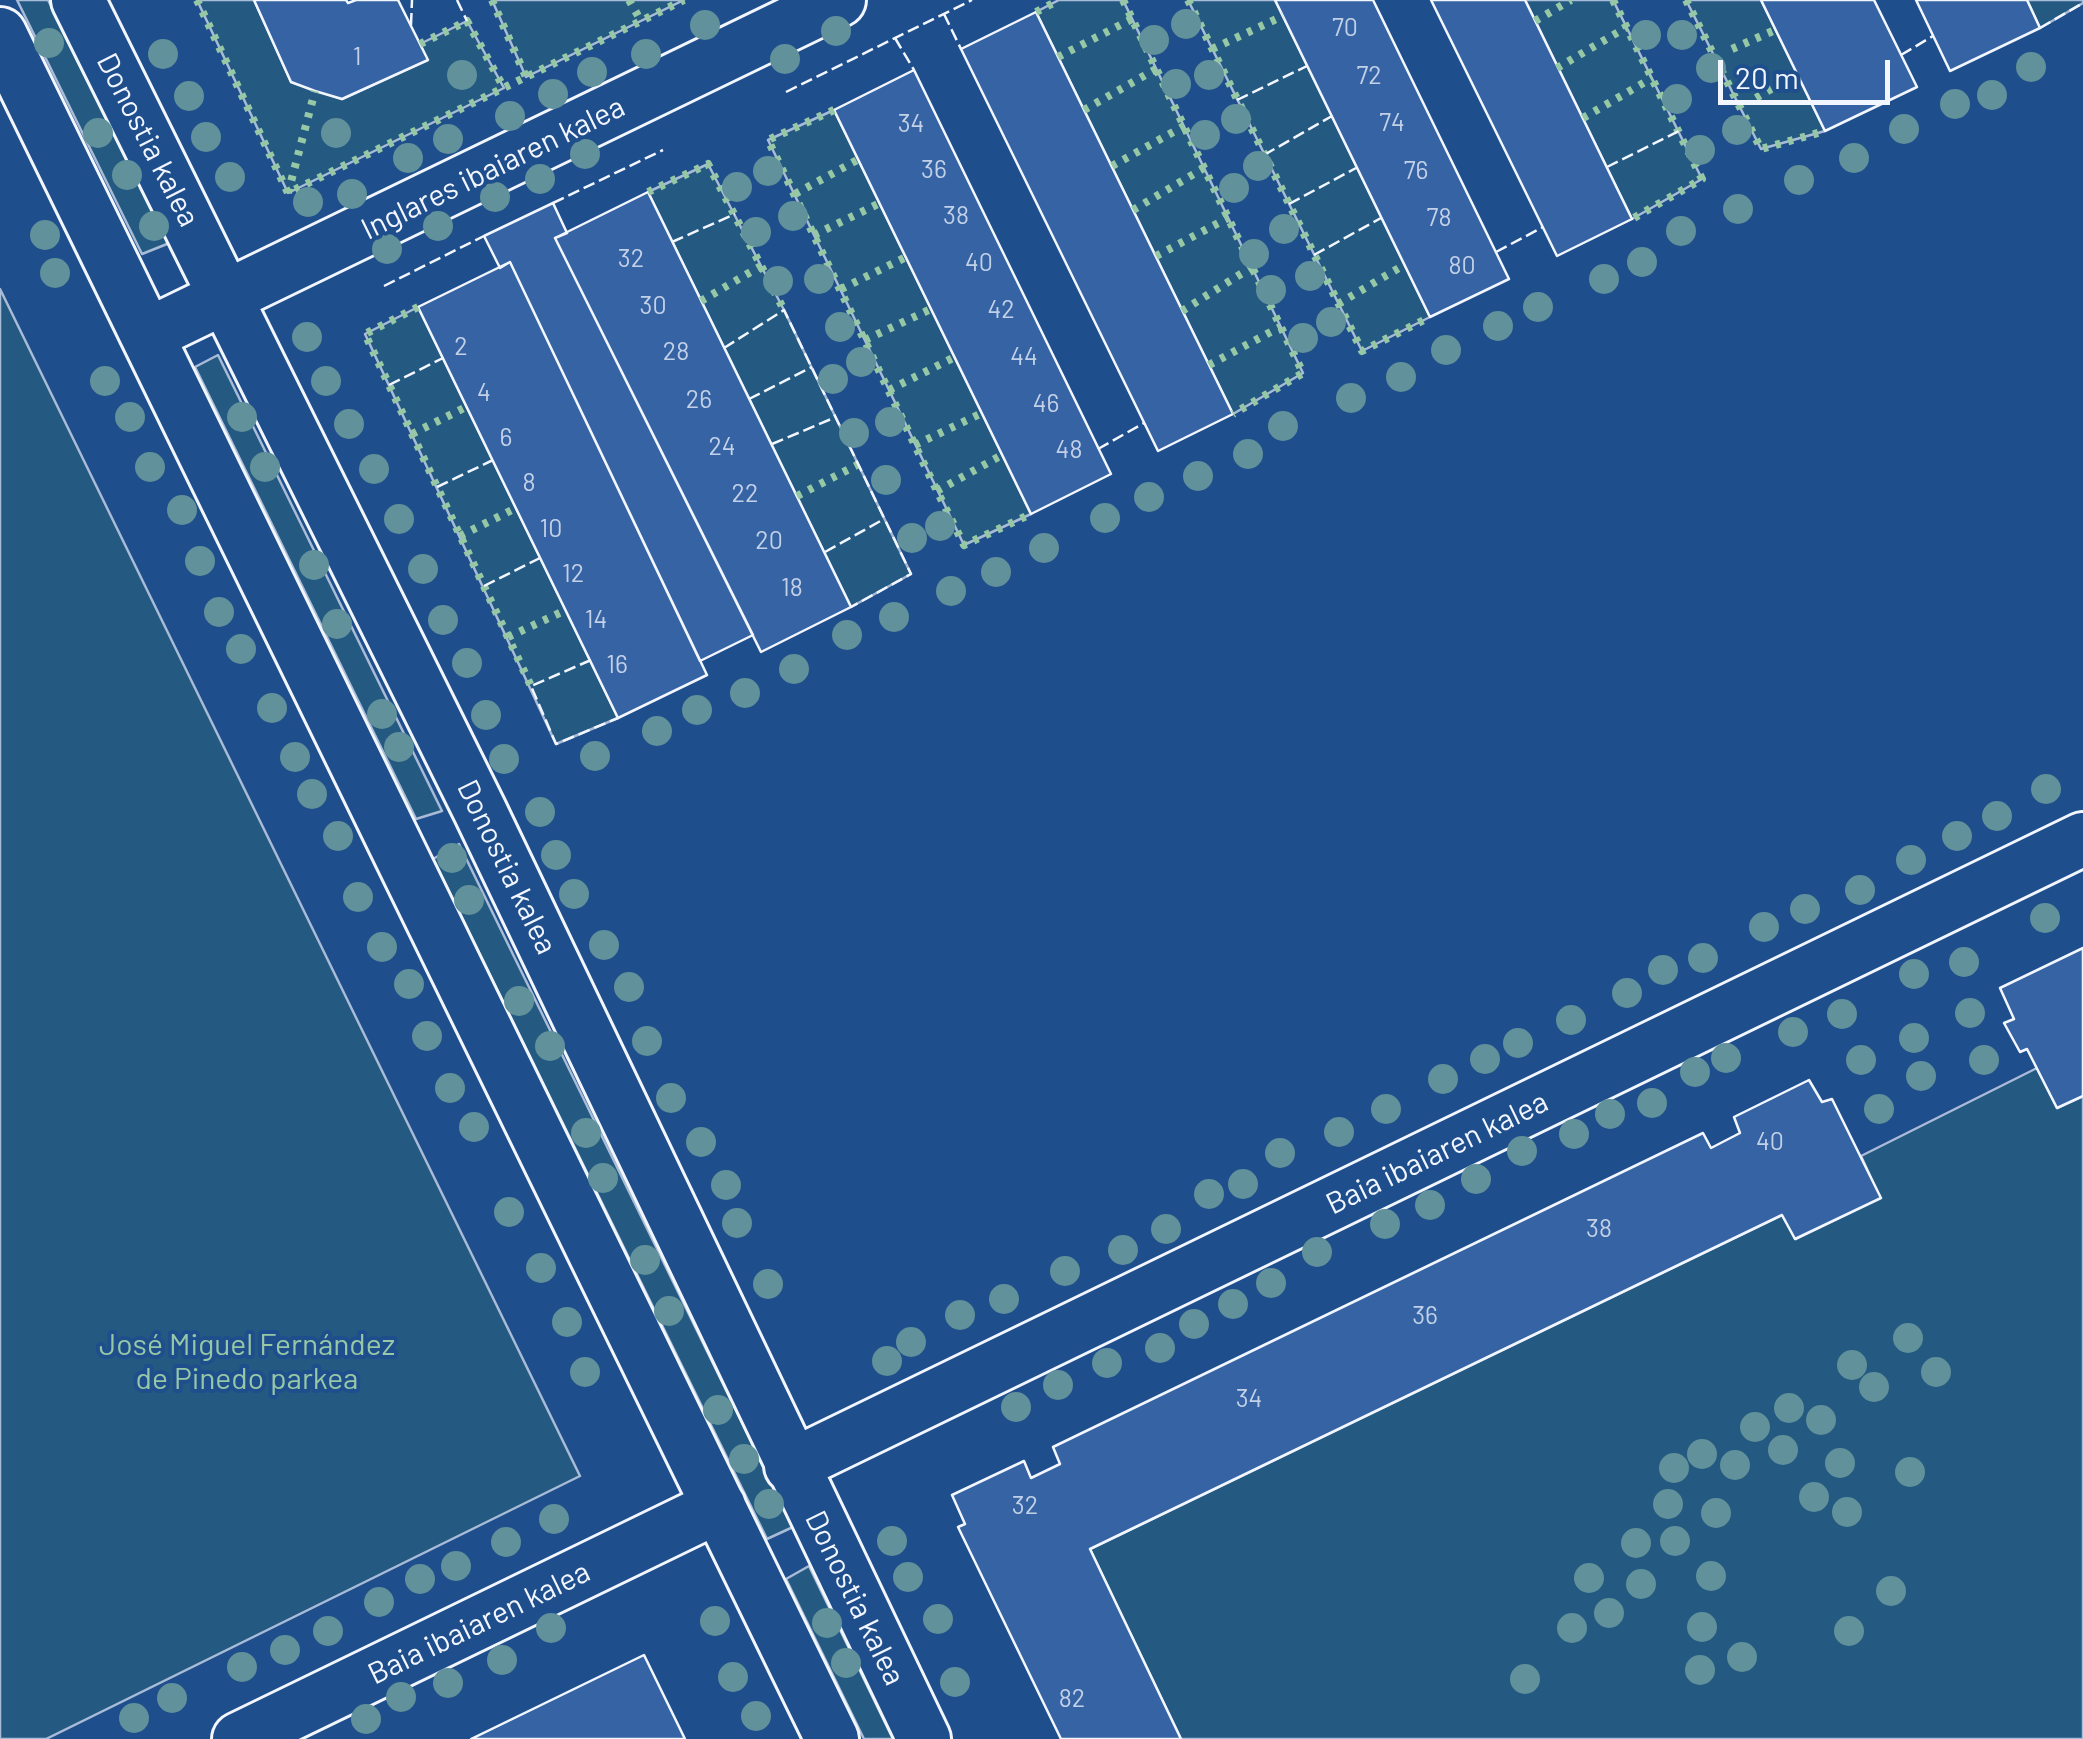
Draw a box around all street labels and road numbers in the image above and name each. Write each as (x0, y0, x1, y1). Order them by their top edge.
street label: Donostia kalea (89, 47, 207, 233)
street label: Inglares ibaiaren kalea (355, 89, 631, 247)
street label: Donostia kalea (449, 774, 565, 960)
street label: Baia ibaiaren kalea (1320, 1084, 1554, 1222)
street label: Donostia kalea (797, 1505, 913, 1691)
street label: Baia ibaiaren kalea (362, 1554, 596, 1692)

